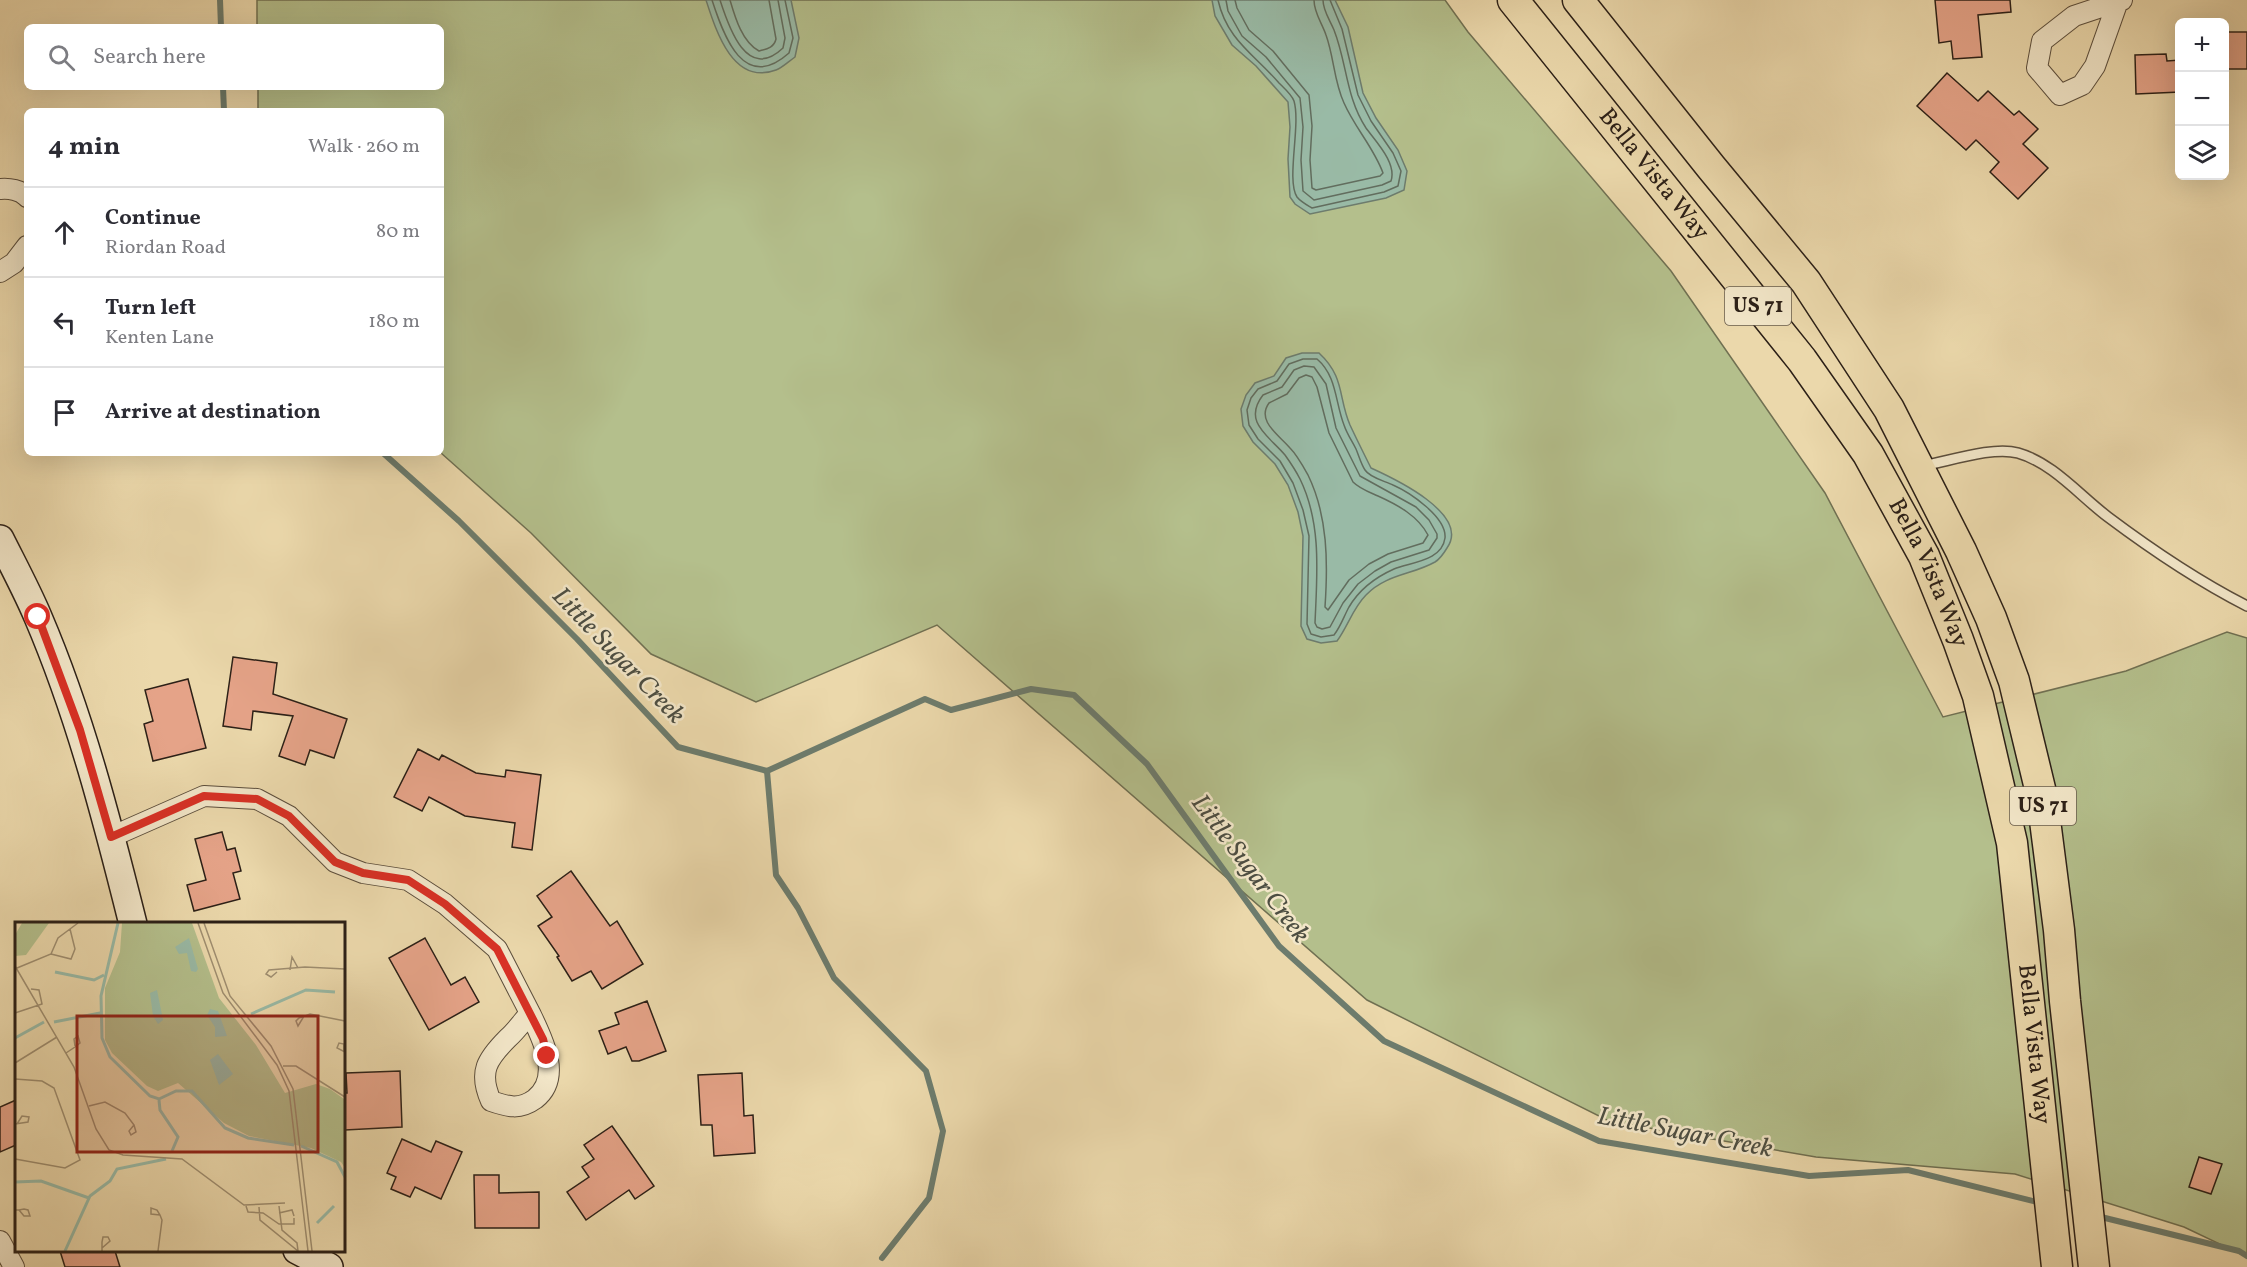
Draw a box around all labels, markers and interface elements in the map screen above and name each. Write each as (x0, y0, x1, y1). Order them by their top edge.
map controls (2175, 18, 2229, 180)
button: + (2175, 18, 2229, 72)
search box (24, 24, 444, 90)
icon: search (45, 41, 78, 74)
text: Search here (93, 42, 206, 73)
button: − (2175, 72, 2229, 126)
street label: Bella Vista Way (1590, 101, 1717, 248)
button: layers (2175, 126, 2229, 180)
text: 4 min (48, 129, 120, 165)
text: Walk · 260 m (308, 133, 420, 161)
text: Continue (105, 203, 201, 234)
icon: ahead (48, 216, 81, 249)
text: 80 m (376, 218, 420, 246)
text: Riordan Road (105, 234, 226, 262)
road number: US 71 (1725, 287, 1791, 325)
text: Turn left (105, 293, 196, 324)
icon: left (48, 306, 81, 339)
text: 180 m (368, 308, 420, 336)
text: Kenten Lane (105, 324, 214, 352)
icon: arrive (48, 396, 81, 429)
text: Arrive at destination (105, 397, 321, 428)
street label: Bella Vista Way (1879, 492, 1976, 652)
water label: Little Sugar Creek (543, 579, 693, 733)
route start (24, 603, 50, 629)
water label: Little Sugar Creek (1182, 787, 1318, 951)
road number: US 71 (2010, 787, 2076, 825)
inset map (15, 922, 345, 1252)
street label: Bella Vista Way (2008, 962, 2059, 1126)
route end (533, 1042, 559, 1068)
water label: Little Sugar Creek (1594, 1098, 1776, 1168)

